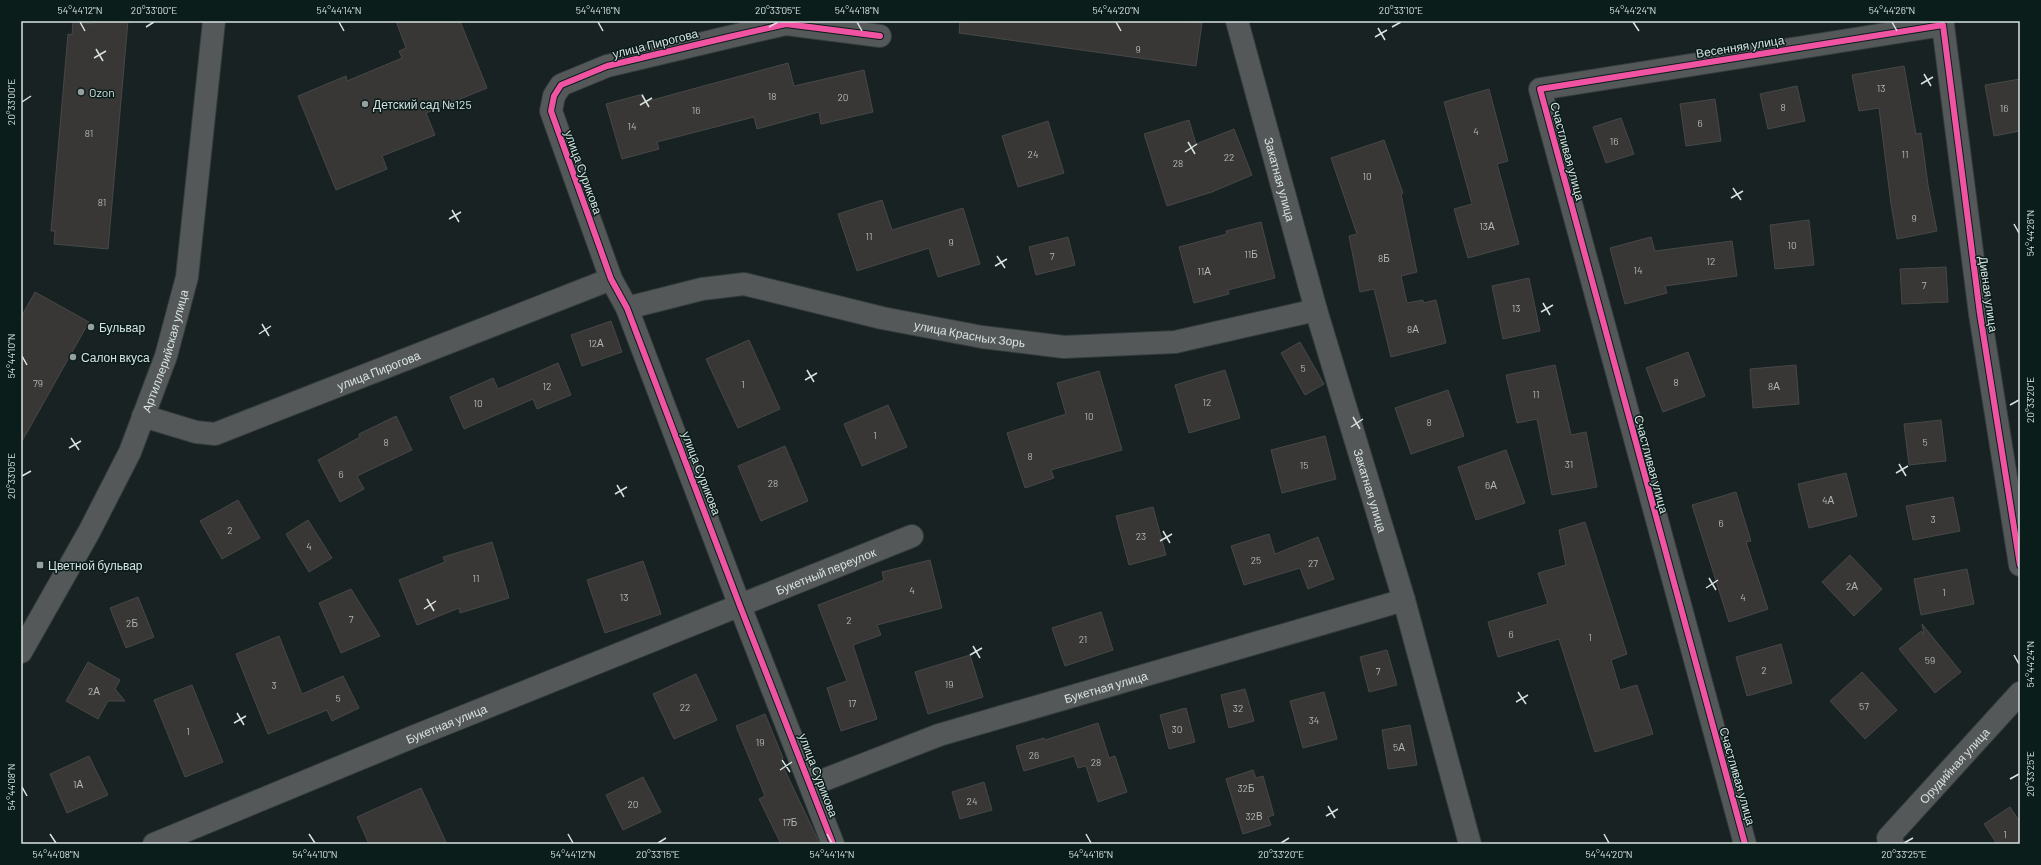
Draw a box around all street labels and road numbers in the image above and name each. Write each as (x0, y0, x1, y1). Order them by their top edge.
street label: улица Пирогова (611, 26, 700, 61)
street label: Весенняя улица (1695, 32, 1786, 61)
street label: Счастливая улица (1547, 100, 1588, 202)
street label: улица Сурикова (561, 128, 606, 217)
street label: Закатная улица (1262, 136, 1299, 223)
street label: Дивная улица (1976, 255, 2001, 333)
street label: Артиллерийская улица (139, 288, 190, 414)
street label: улица Красных Зорь (913, 317, 1026, 349)
street label: улица Пирогова (335, 347, 422, 393)
street label: Счастливая улица (1631, 413, 1672, 515)
street label: улица Сурикова (679, 429, 724, 517)
street label: Закатная улица (1351, 447, 1390, 534)
street label: Букетный переулок (774, 544, 878, 597)
street label: Букетная улица (1062, 668, 1149, 705)
street label: Букетная улица (404, 701, 489, 746)
street label: Счастливая улица (1716, 725, 1759, 827)
street label: Орудийная улица (1916, 725, 1992, 806)
street label: улица Сурикова (796, 731, 841, 819)

